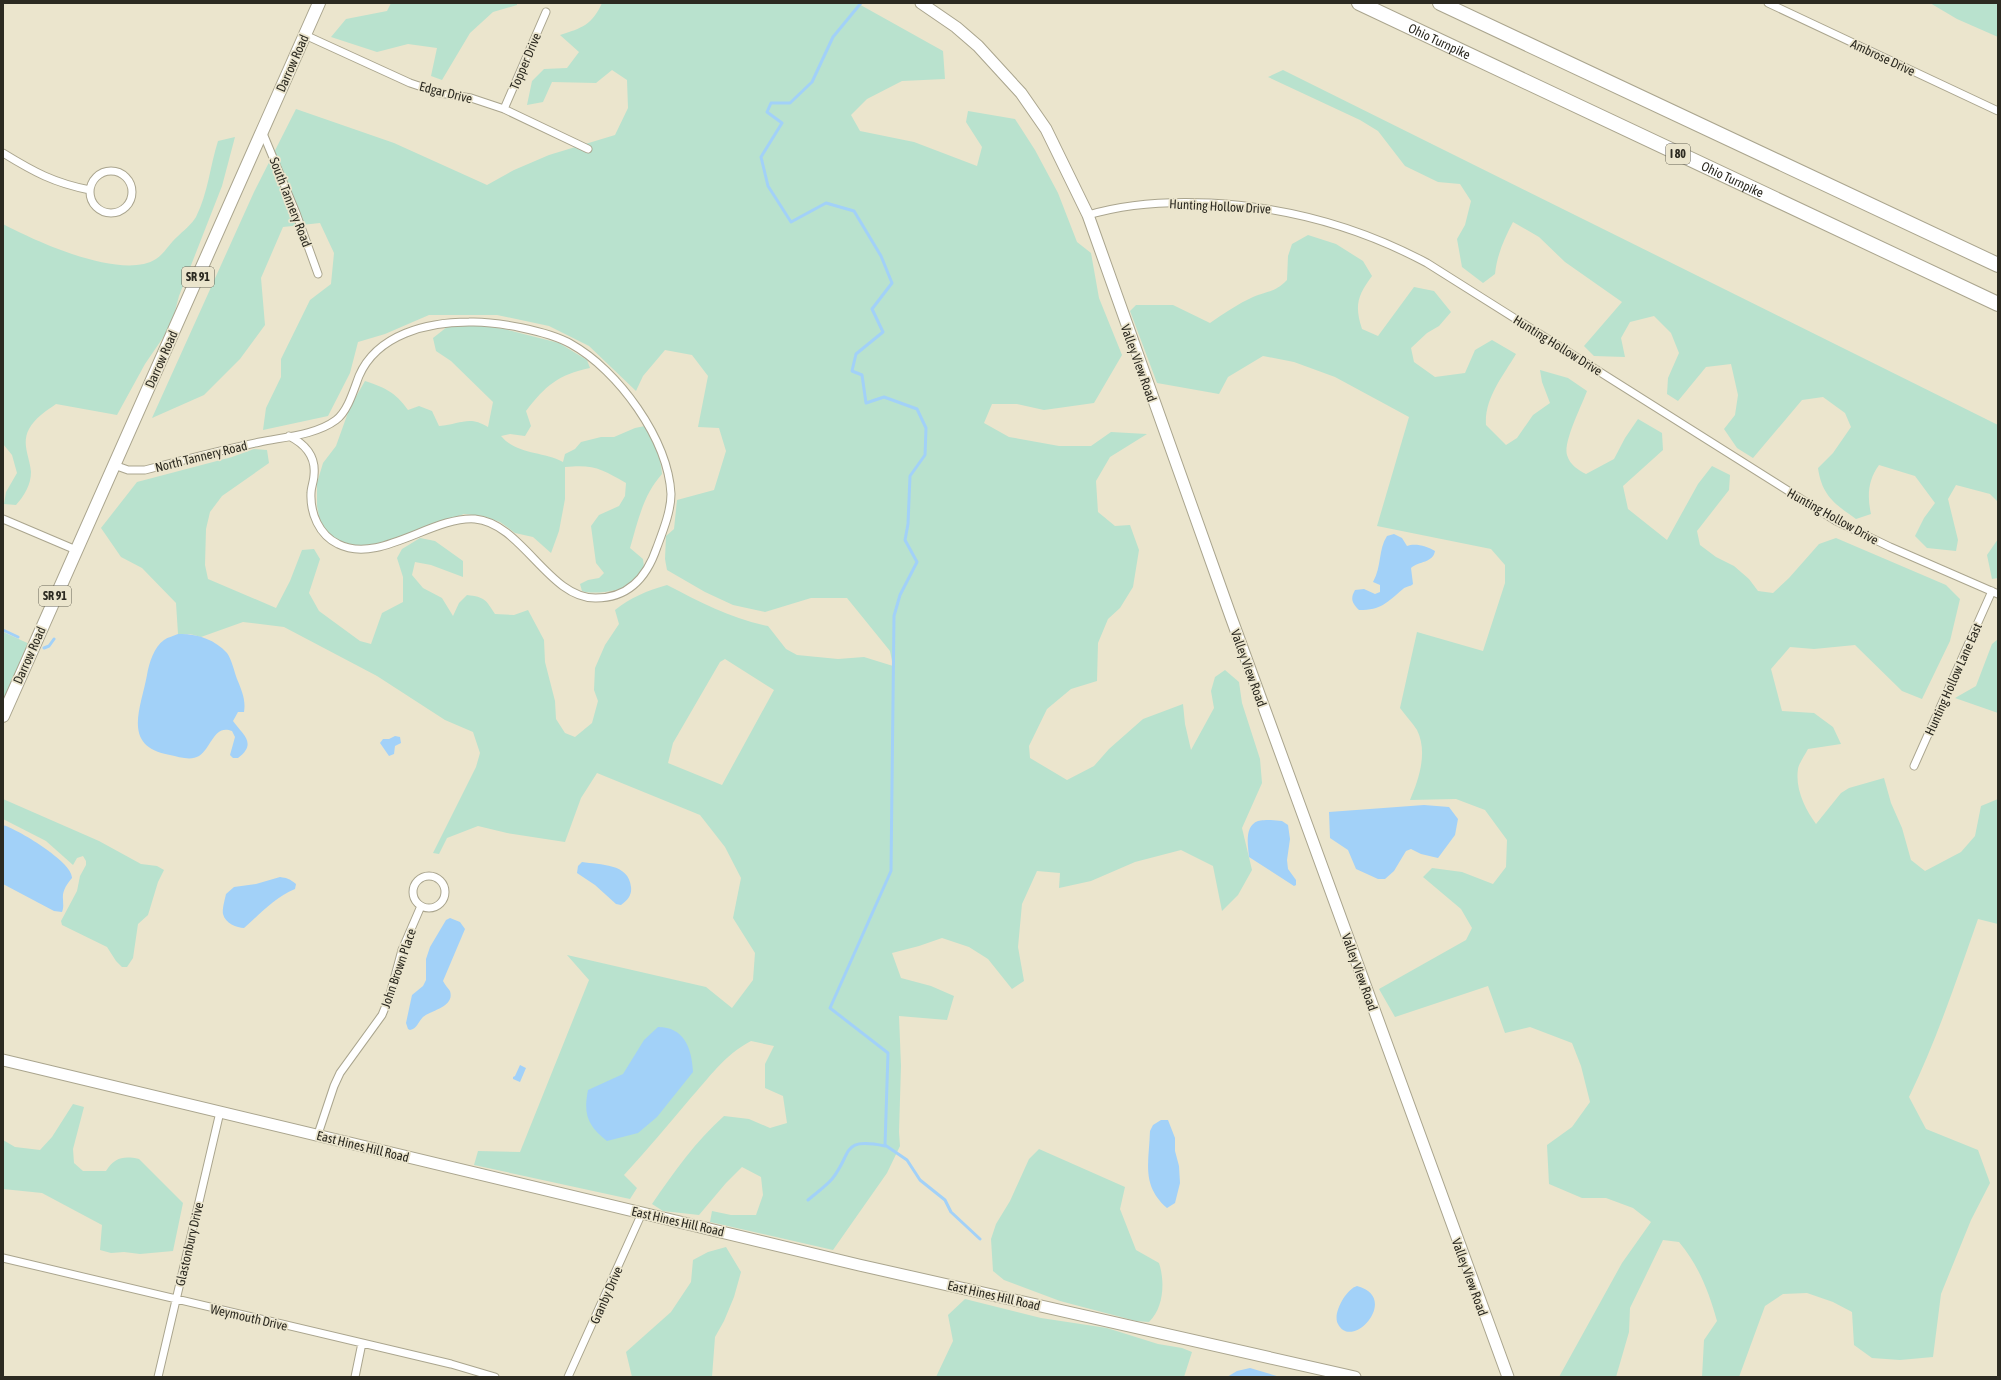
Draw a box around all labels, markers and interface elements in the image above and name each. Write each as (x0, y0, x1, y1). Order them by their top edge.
street label: Ohio Turnpike (1406, 20, 1473, 62)
street label: Topper Drive (507, 31, 544, 92)
street label: Darrow Road (273, 32, 312, 94)
street label: Ambrose Drive (1848, 36, 1917, 79)
street label: Edgar Drive (418, 79, 474, 106)
road number: I 80 (1666, 144, 1690, 164)
street label: South Tannery Road (267, 155, 315, 249)
street label: Ohio Turnpike (1699, 158, 1766, 201)
street label: Hunting Hollow Drive (1169, 196, 1271, 217)
road number: SR 91 (182, 267, 214, 287)
street label: Hunting Hollow Drive (1511, 312, 1605, 379)
street label: Valley View Road (1118, 322, 1159, 404)
street label: Darrow Road (142, 328, 181, 390)
street label: North Tannery Road (153, 438, 249, 475)
street label: Hunting Hollow Drive (1785, 485, 1881, 548)
road number: SR 91 (39, 586, 71, 606)
street label: Hunting Hollow Lane East (1922, 620, 1985, 738)
street label: Darrow Road (10, 624, 49, 686)
street label: Valley View Road (1228, 627, 1269, 709)
street label: John Brown Place (378, 926, 419, 1010)
street label: Valley View Road (1339, 931, 1380, 1013)
street label: East Hines Hill Road (315, 1128, 411, 1165)
street label: Glastonbury Drive (173, 1201, 206, 1288)
street label: East Hines Hill Road (630, 1204, 726, 1239)
street label: Valley View Road (1449, 1236, 1490, 1318)
street label: Granby Drive (587, 1264, 626, 1326)
street label: East Hines Hill Road (946, 1278, 1042, 1313)
street label: Weymouth Drive (209, 1301, 289, 1334)

